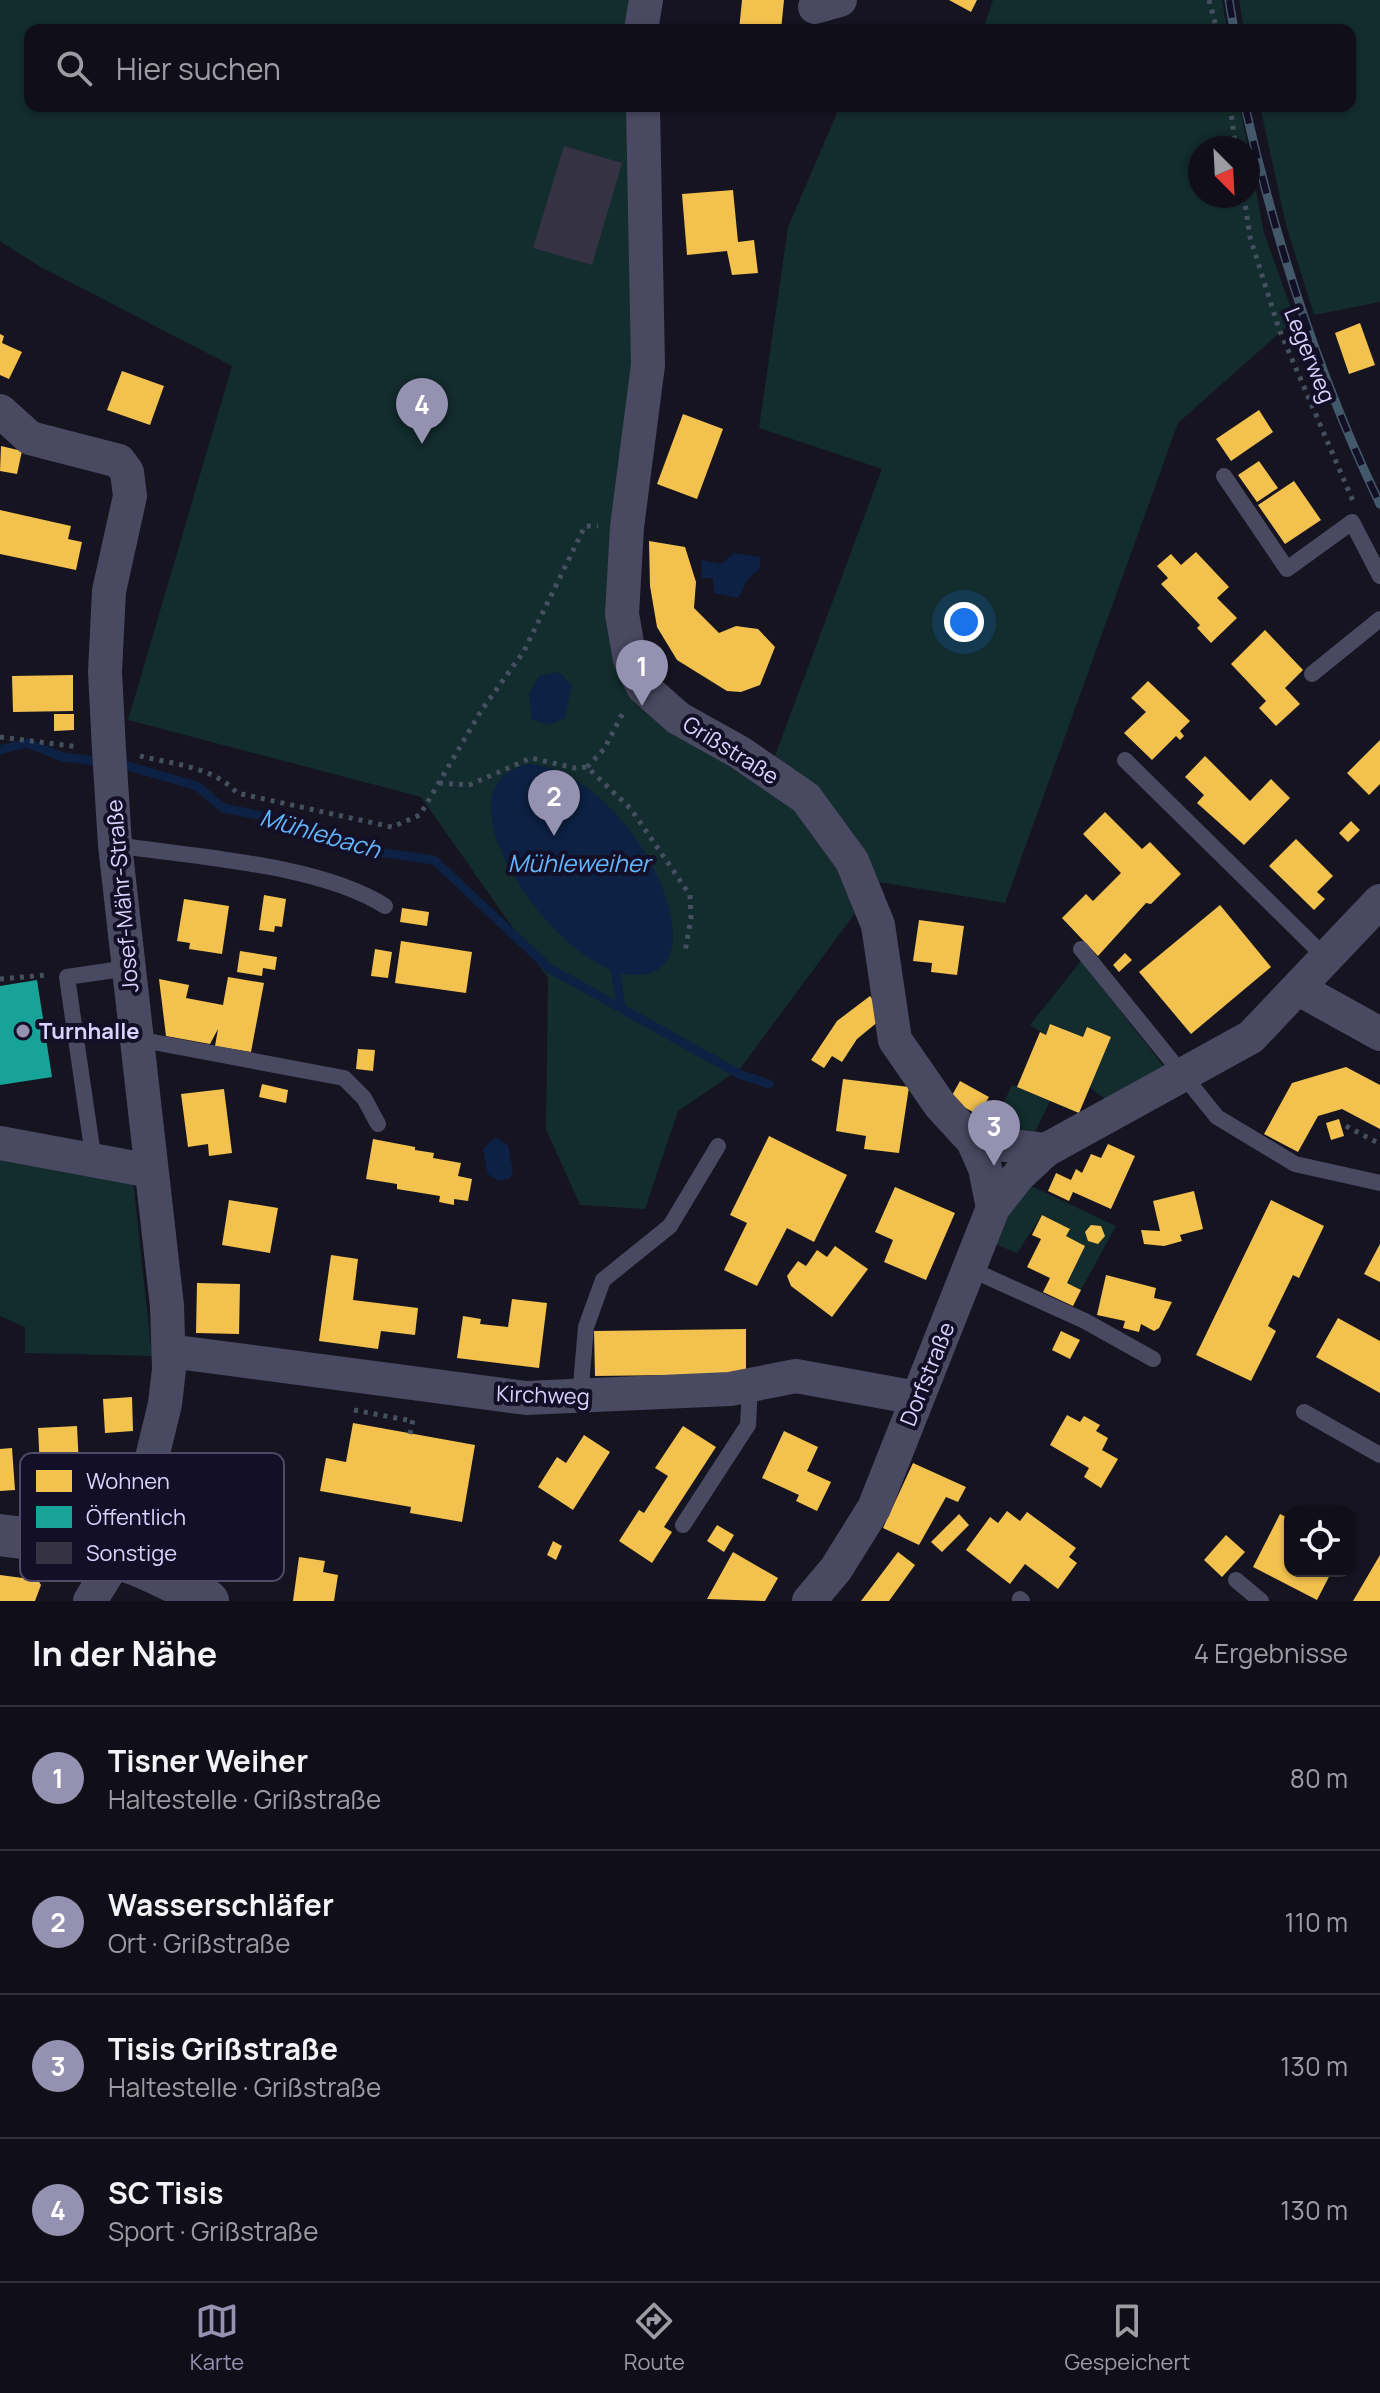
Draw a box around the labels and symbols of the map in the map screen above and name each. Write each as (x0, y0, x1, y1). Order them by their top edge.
north arrow (1188, 136, 1260, 208)
street label: Legerweg (1277, 303, 1343, 407)
pin: 4 (396, 378, 448, 444)
your location (944, 602, 984, 642)
pin: 1 (616, 640, 668, 706)
street label: Grißstraße (677, 709, 785, 791)
pin: 2 (528, 770, 580, 836)
street label: Josef-Mähr-Straße (99, 798, 145, 994)
water label: Mühlebach (257, 800, 385, 866)
water label: Mühleweiher (508, 846, 654, 879)
place label: Turnhalle (39, 1016, 140, 1046)
marker: Turnhalle (14, 1022, 32, 1040)
pin: 3 (968, 1100, 1020, 1166)
street label: Dorfstraße (893, 1317, 961, 1430)
street label: Kirchweg (496, 1378, 590, 1412)
legend (20, 1453, 284, 1581)
text: Wohnen (86, 1466, 170, 1496)
text: Öffentlich (86, 1502, 186, 1532)
text: Sonstige (86, 1538, 177, 1568)

